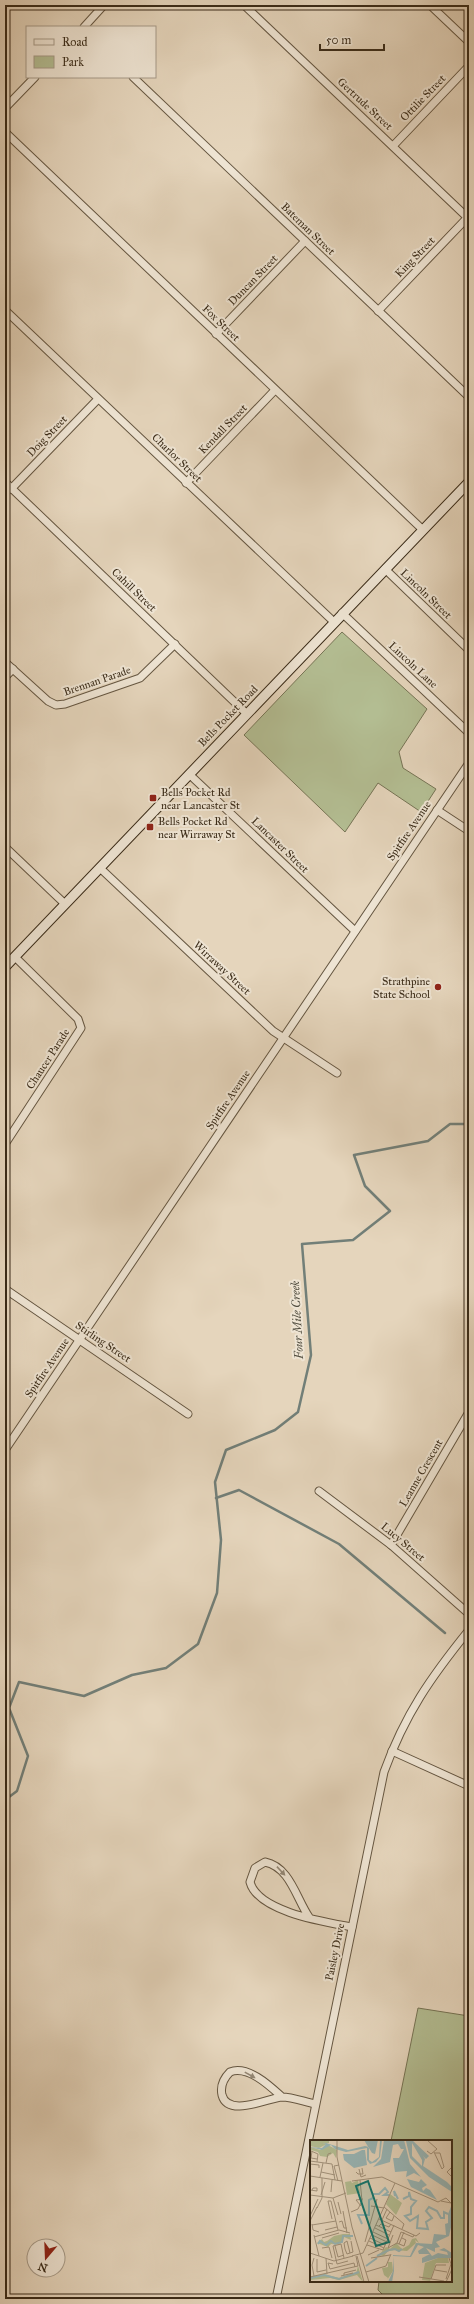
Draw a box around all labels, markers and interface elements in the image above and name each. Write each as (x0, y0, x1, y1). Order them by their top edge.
legend (26, 26, 156, 78)
scale bar (320, 26, 384, 52)
text: 50 m (326, 33, 351, 47)
text: Road (62, 35, 88, 49)
text: Park (62, 55, 84, 69)
street label: Ottilie Street (398, 72, 448, 124)
street label: Gertrude Street (335, 75, 395, 133)
street label: Bateman Street (278, 200, 338, 258)
street label: King Street (392, 234, 438, 280)
street label: Duncan Street (226, 252, 280, 308)
street label: Fox Street (200, 302, 243, 344)
street label: Kendall Street (196, 401, 250, 457)
street label: Doig Street (24, 413, 70, 459)
street label: Charlor Street (149, 431, 205, 485)
street label: Cahill Street (109, 566, 159, 615)
street label: Lincoln Street (398, 566, 454, 622)
street label: Lincoln Lane (386, 639, 440, 691)
street label: Brennan Parade (62, 663, 133, 699)
street label: Bells Pocket Road (196, 682, 261, 749)
place label: Bells Pocket Rd near Lancaster St (161, 786, 240, 812)
marker: Bells Pocket Rd near Lancaster St (148, 793, 158, 803)
street label: Spitfire Avenue (384, 798, 434, 863)
place label: Bells Pocket Rd near Wirraway St (158, 815, 235, 841)
street label: Lancaster Street (249, 815, 311, 876)
marker: Bells Pocket Rd near Wirraway St (145, 822, 155, 832)
street label: Wirraway Street (191, 938, 253, 998)
place label: Strathpine State School (373, 975, 430, 1001)
marker: Strathpine State School (433, 982, 443, 992)
street label: Chaucer Parade (24, 1026, 73, 1092)
street label: Spitfire Avenue (203, 1067, 253, 1132)
water label: Four Mile Creek (288, 1280, 306, 1361)
street label: Stirling Street (73, 1319, 133, 1365)
street label: Spitfire Avenue (22, 1335, 72, 1400)
street label: Leanne Crescent (397, 1437, 446, 1509)
street label: Lucy Street (378, 1520, 428, 1564)
one-way arrow (277, 1865, 286, 1876)
street label: Paisley Drive (323, 1922, 347, 1982)
one-way arrow (244, 2071, 256, 2078)
inset map (310, 2140, 452, 2282)
north arrow (26, 2238, 66, 2278)
text: N (36, 2259, 49, 2275)

